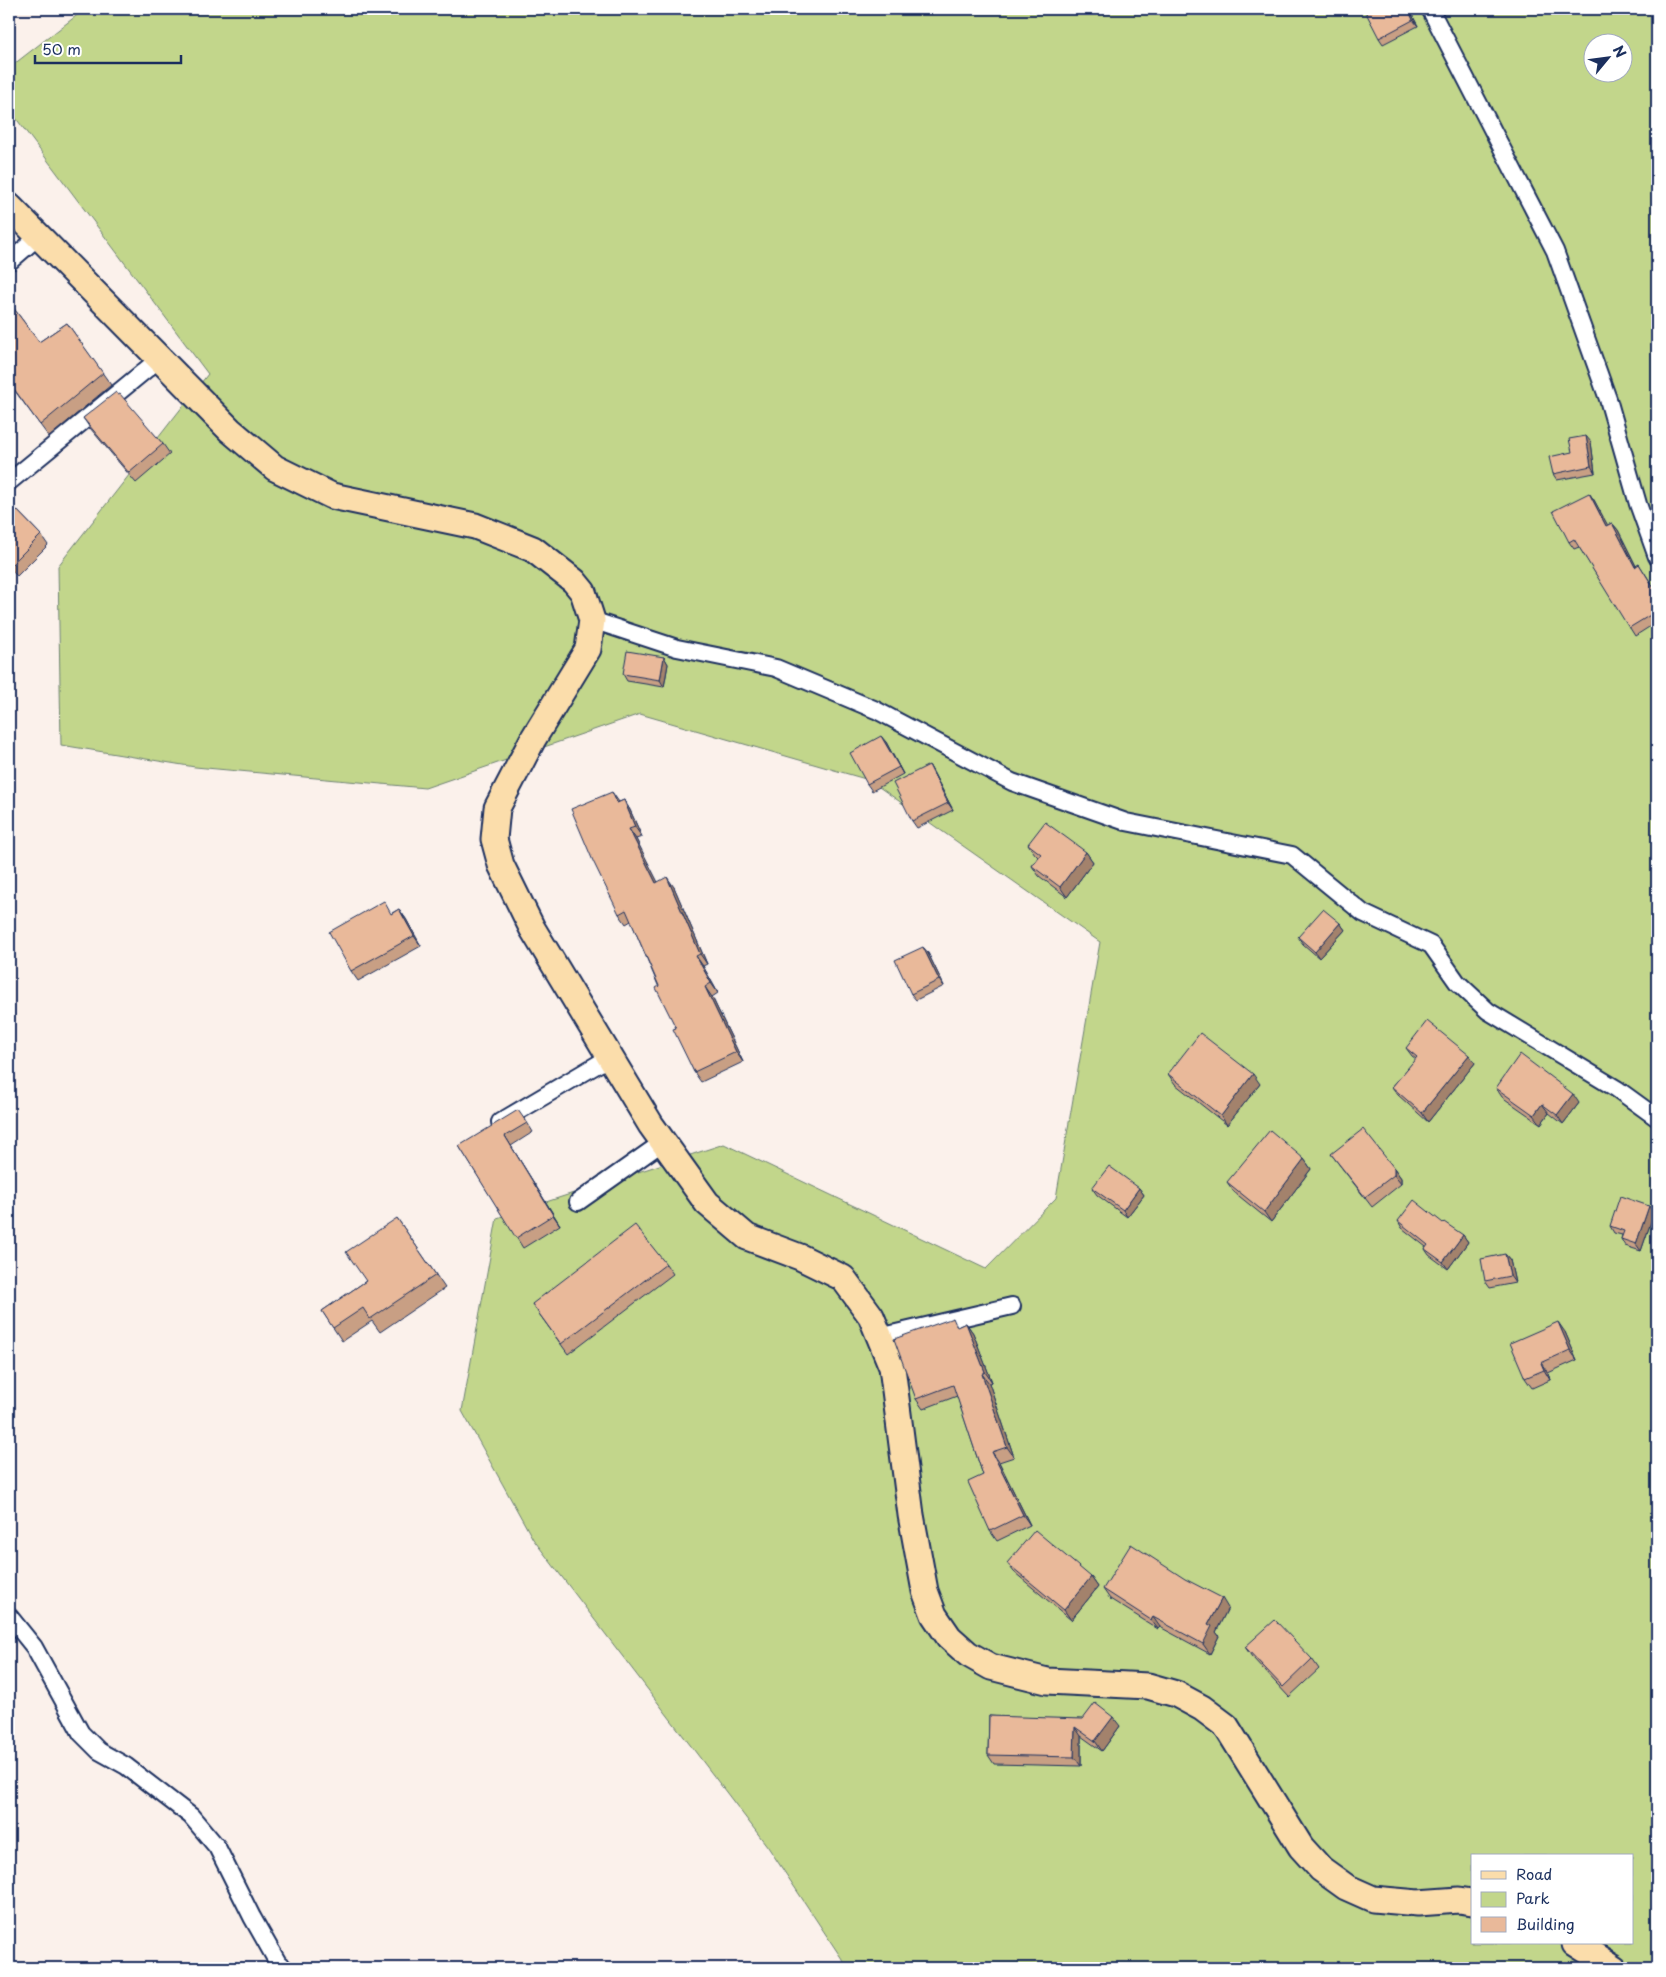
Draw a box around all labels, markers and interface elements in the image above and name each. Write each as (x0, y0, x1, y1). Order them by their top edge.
scale bar (35, 32, 181, 64)
north arrow (1584, 32, 1634, 82)
text: 50 m (42, 37, 81, 60)
text: N (1608, 42, 1632, 61)
legend (1471, 1854, 1634, 1944)
text: Road (1516, 1862, 1552, 1885)
text: Park (1516, 1886, 1550, 1909)
text: Building (1516, 1912, 1575, 1935)

